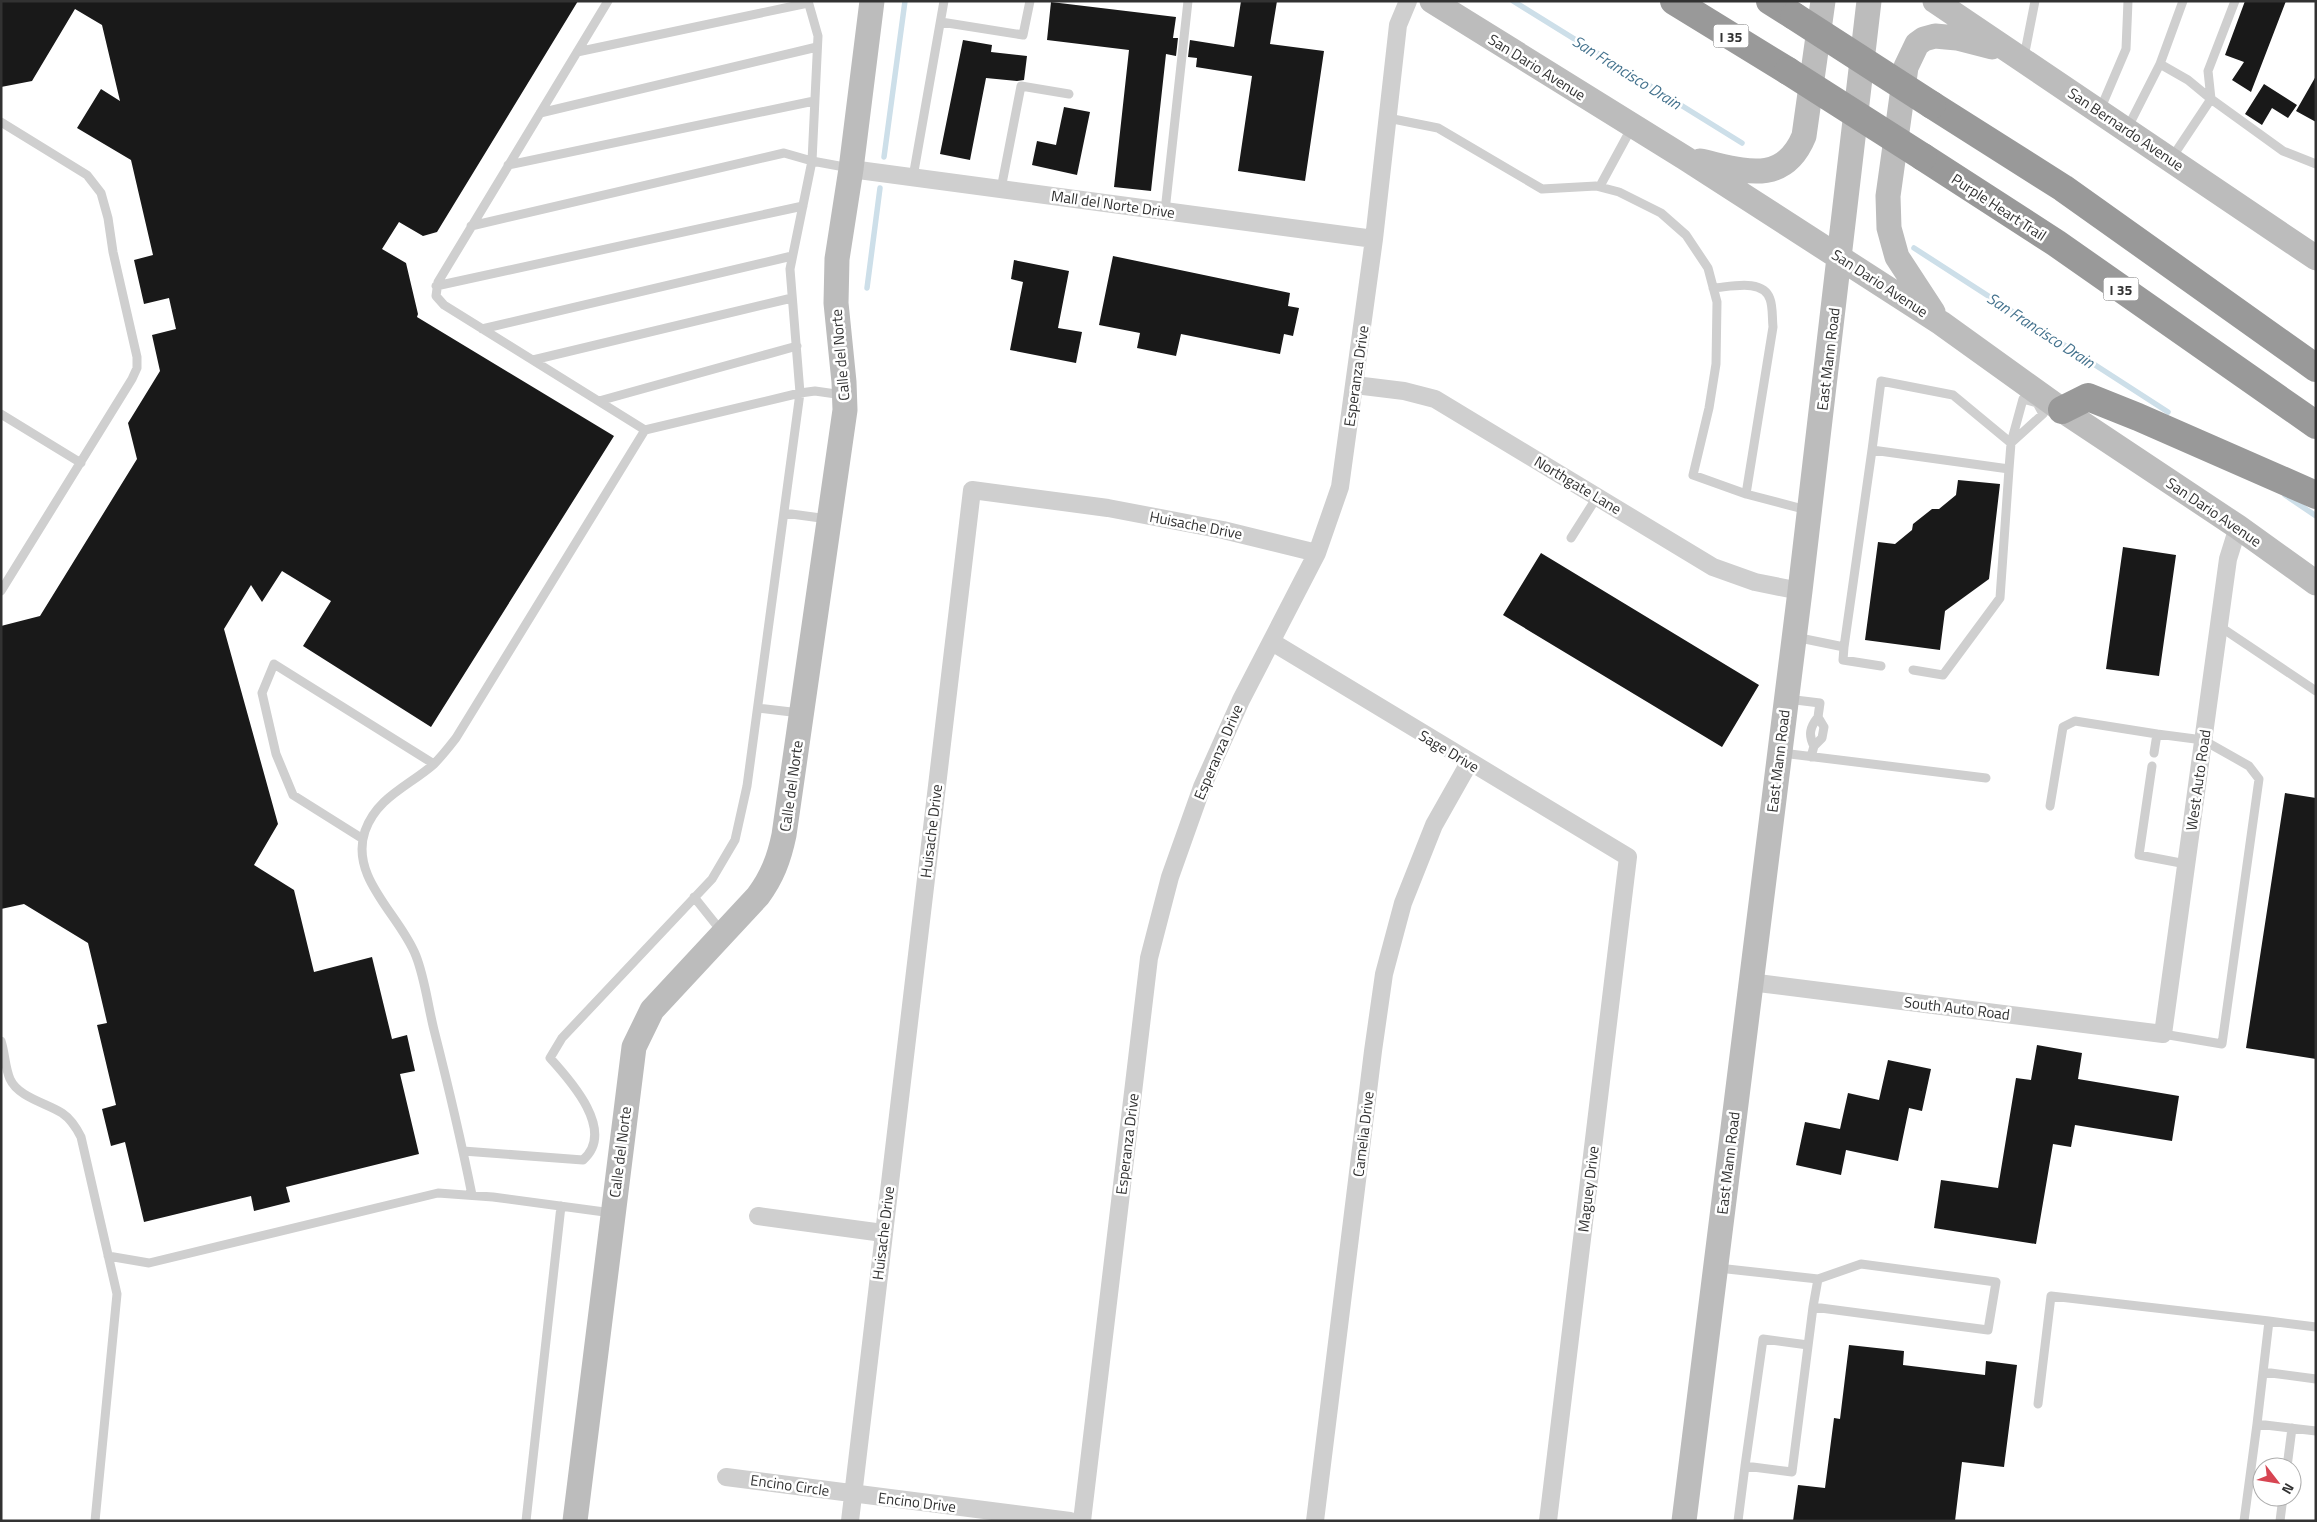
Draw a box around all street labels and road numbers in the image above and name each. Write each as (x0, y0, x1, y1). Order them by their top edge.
road number: I 35 (1714, 24, 1748, 48)
street label: San Dario Avenue (1484, 28, 1590, 106)
street label: San Bernardo Avenue (2063, 82, 2189, 176)
street label: Purple Heart Trail (1947, 168, 2051, 246)
street label: Mall del Norte Drive (1050, 184, 1176, 224)
street label: San Dario Avenue (1827, 243, 1933, 323)
road number: I 35 (2104, 278, 2138, 300)
street label: East Mann Road (1810, 306, 1846, 412)
street label: Calle del Norte (825, 308, 855, 402)
street label: Esperanza Drive (1338, 324, 1374, 428)
street label: Northgate Lane (1530, 450, 1626, 520)
street label: San Dario Avenue (2162, 471, 2266, 553)
street label: Huisache Drive (1148, 505, 1244, 545)
street label: Esperanza Drive (1187, 701, 1249, 803)
street label: East Mann Road (1760, 708, 1796, 814)
street label: Sage Drive (1414, 724, 1484, 778)
street label: West Auto Road (2180, 728, 2216, 832)
street label: Calle del Norte (773, 739, 809, 833)
street label: Huisache Drive (914, 783, 948, 879)
street label: South Auto Road (1903, 990, 2011, 1026)
street label: Camelia Drive (1346, 1090, 1380, 1178)
street label: Esperanza Drive (1109, 1092, 1145, 1196)
street label: Calle del Norte (603, 1105, 637, 1199)
street label: East Mann Road (1710, 1110, 1746, 1216)
street label: Maguey Drive (1571, 1145, 1605, 1233)
street label: Huisache Drive (866, 1185, 900, 1281)
street label: Encino Circle (749, 1468, 831, 1502)
street label: Encino Drive (877, 1486, 957, 1518)

